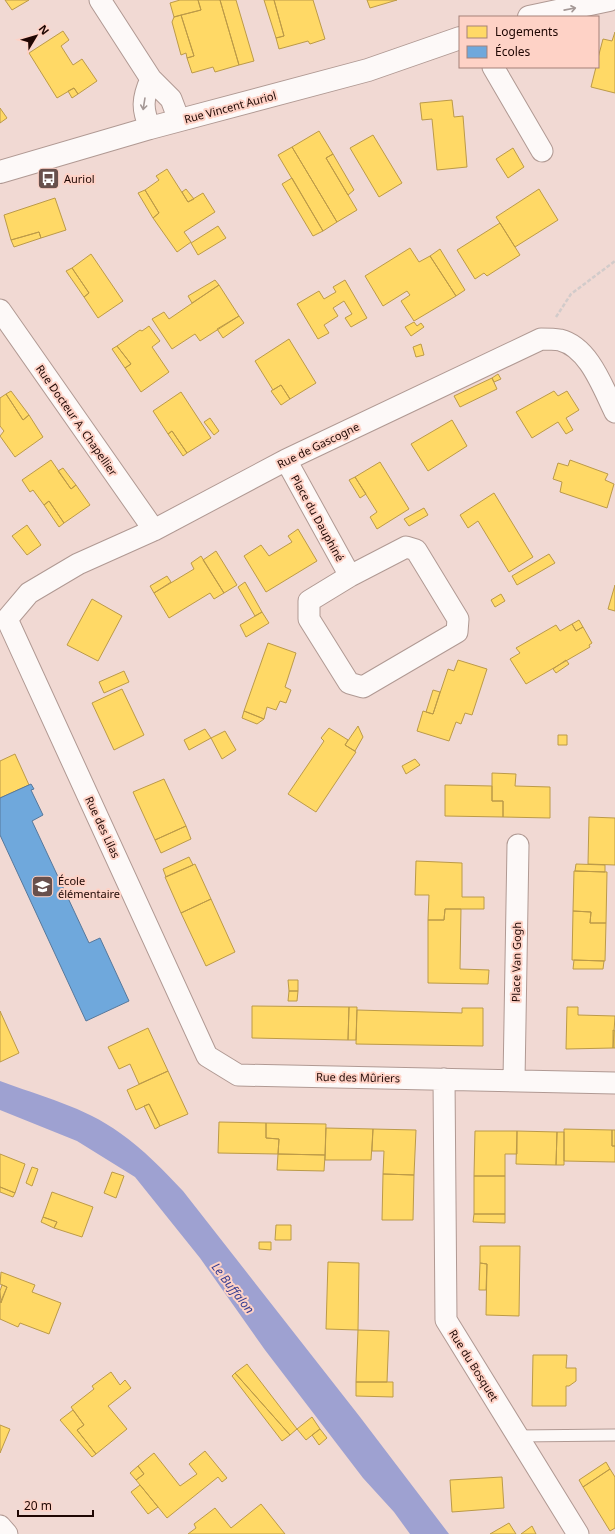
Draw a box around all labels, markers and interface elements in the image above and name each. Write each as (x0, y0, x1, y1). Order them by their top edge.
one-way arrow (563, 4, 576, 12)
north arrow (16, 16, 56, 56)
legend (459, 16, 599, 68)
text: N (36, 21, 53, 38)
text: Logements (495, 23, 558, 40)
text: Écoles (495, 43, 531, 60)
street label: Rue Vincent Auriol (182, 87, 278, 127)
one-way arrow (140, 97, 148, 110)
bus stop icon: Auriol (35, 165, 61, 191)
place label: Auriol (64, 171, 95, 186)
street label: Rue Docteur A. Chapellier (33, 362, 121, 479)
street label: Rue de Gascogne (274, 419, 362, 471)
street label: Place du Dauphiné (288, 472, 348, 564)
street label: Rue des Lilas (82, 794, 124, 860)
school or university icon: École élémentaire (30, 873, 56, 899)
place label: École élémentaire (58, 873, 120, 901)
street label: Place Van Gogh (508, 922, 524, 1002)
street label: Rue des Mûriers (316, 1069, 400, 1085)
water label: Le Buffalon (208, 1259, 258, 1317)
street label: Rue du Bosquet (446, 1326, 502, 1404)
scale bar (18, 1492, 93, 1518)
text: 20 m (24, 1497, 52, 1514)

